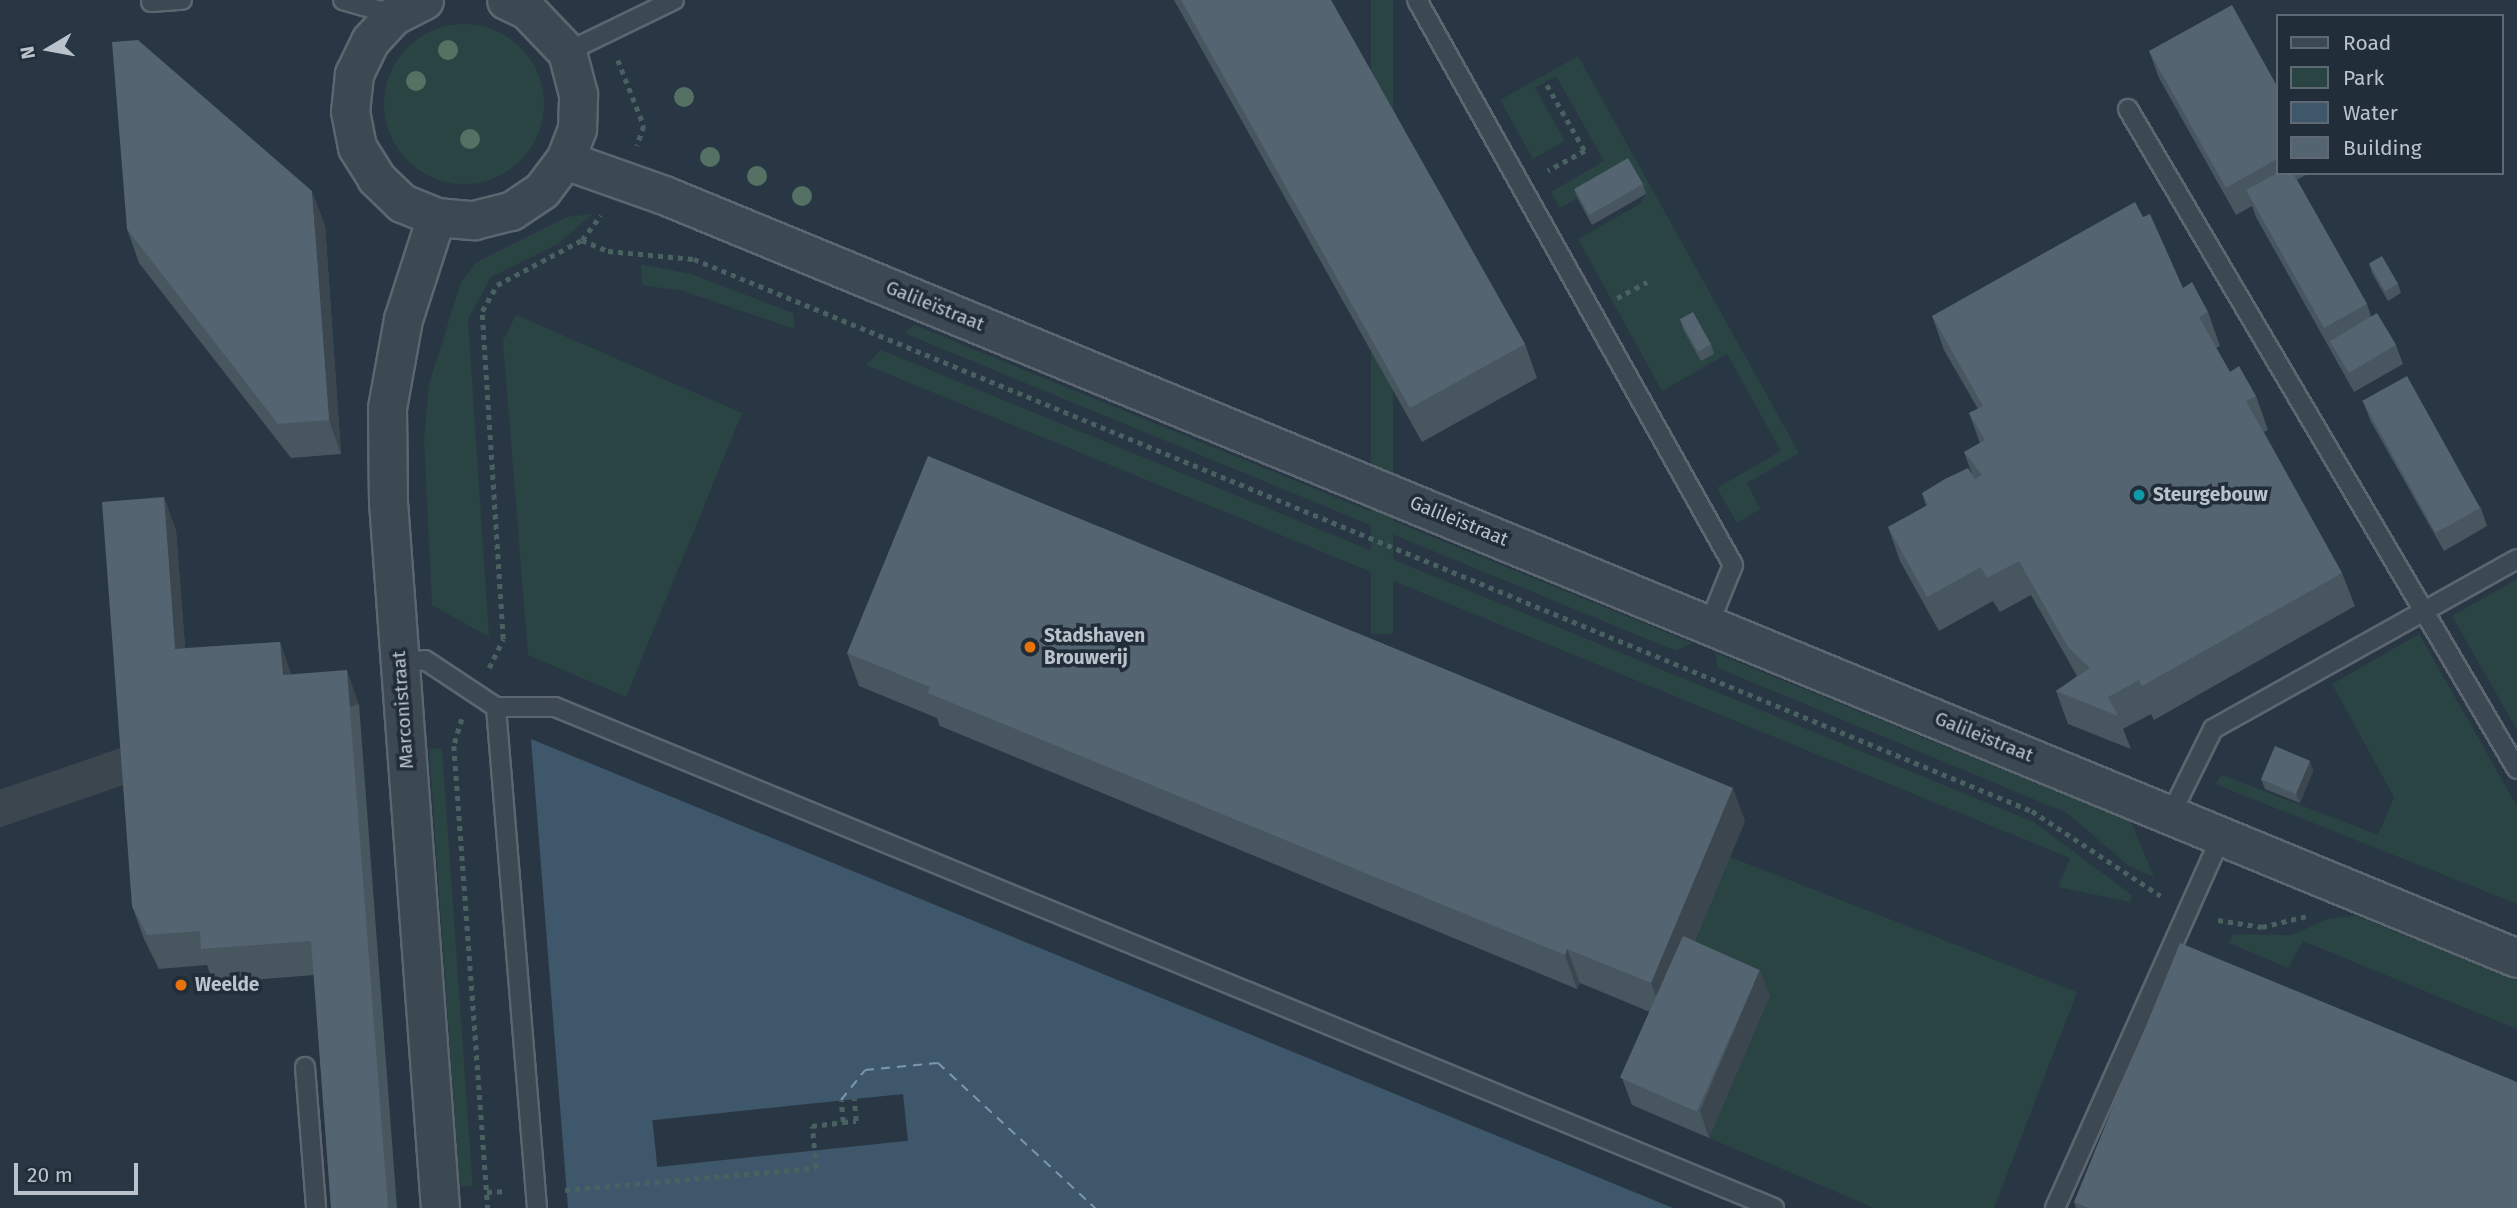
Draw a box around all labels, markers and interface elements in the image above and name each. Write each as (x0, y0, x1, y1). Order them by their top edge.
north arrow (14, 14, 84, 84)
legend (2276, 14, 2503, 175)
text: Road (2343, 30, 2391, 56)
text: N (15, 45, 40, 61)
text: Park (2343, 65, 2384, 91)
text: Water (2343, 100, 2398, 126)
text: Building (2343, 135, 2422, 161)
street label: Galileïstraat (882, 276, 988, 336)
place label: Steurgebouw (2153, 484, 2268, 506)
marker: Steurgebouw (2131, 487, 2147, 503)
street label: Galileïstraat (1406, 491, 1512, 551)
place label: Stadshaven Brouwerij (1044, 625, 1145, 669)
marker: Stadshaven Brouwerij (1022, 639, 1038, 655)
street label: Marconistraat (388, 650, 418, 770)
street label: Galileïstraat (1931, 707, 2037, 767)
place label: Weelde (195, 974, 259, 996)
marker: Weelde (173, 977, 189, 993)
scale bar (18, 1148, 142, 1192)
text: 20 m (27, 1162, 73, 1188)

